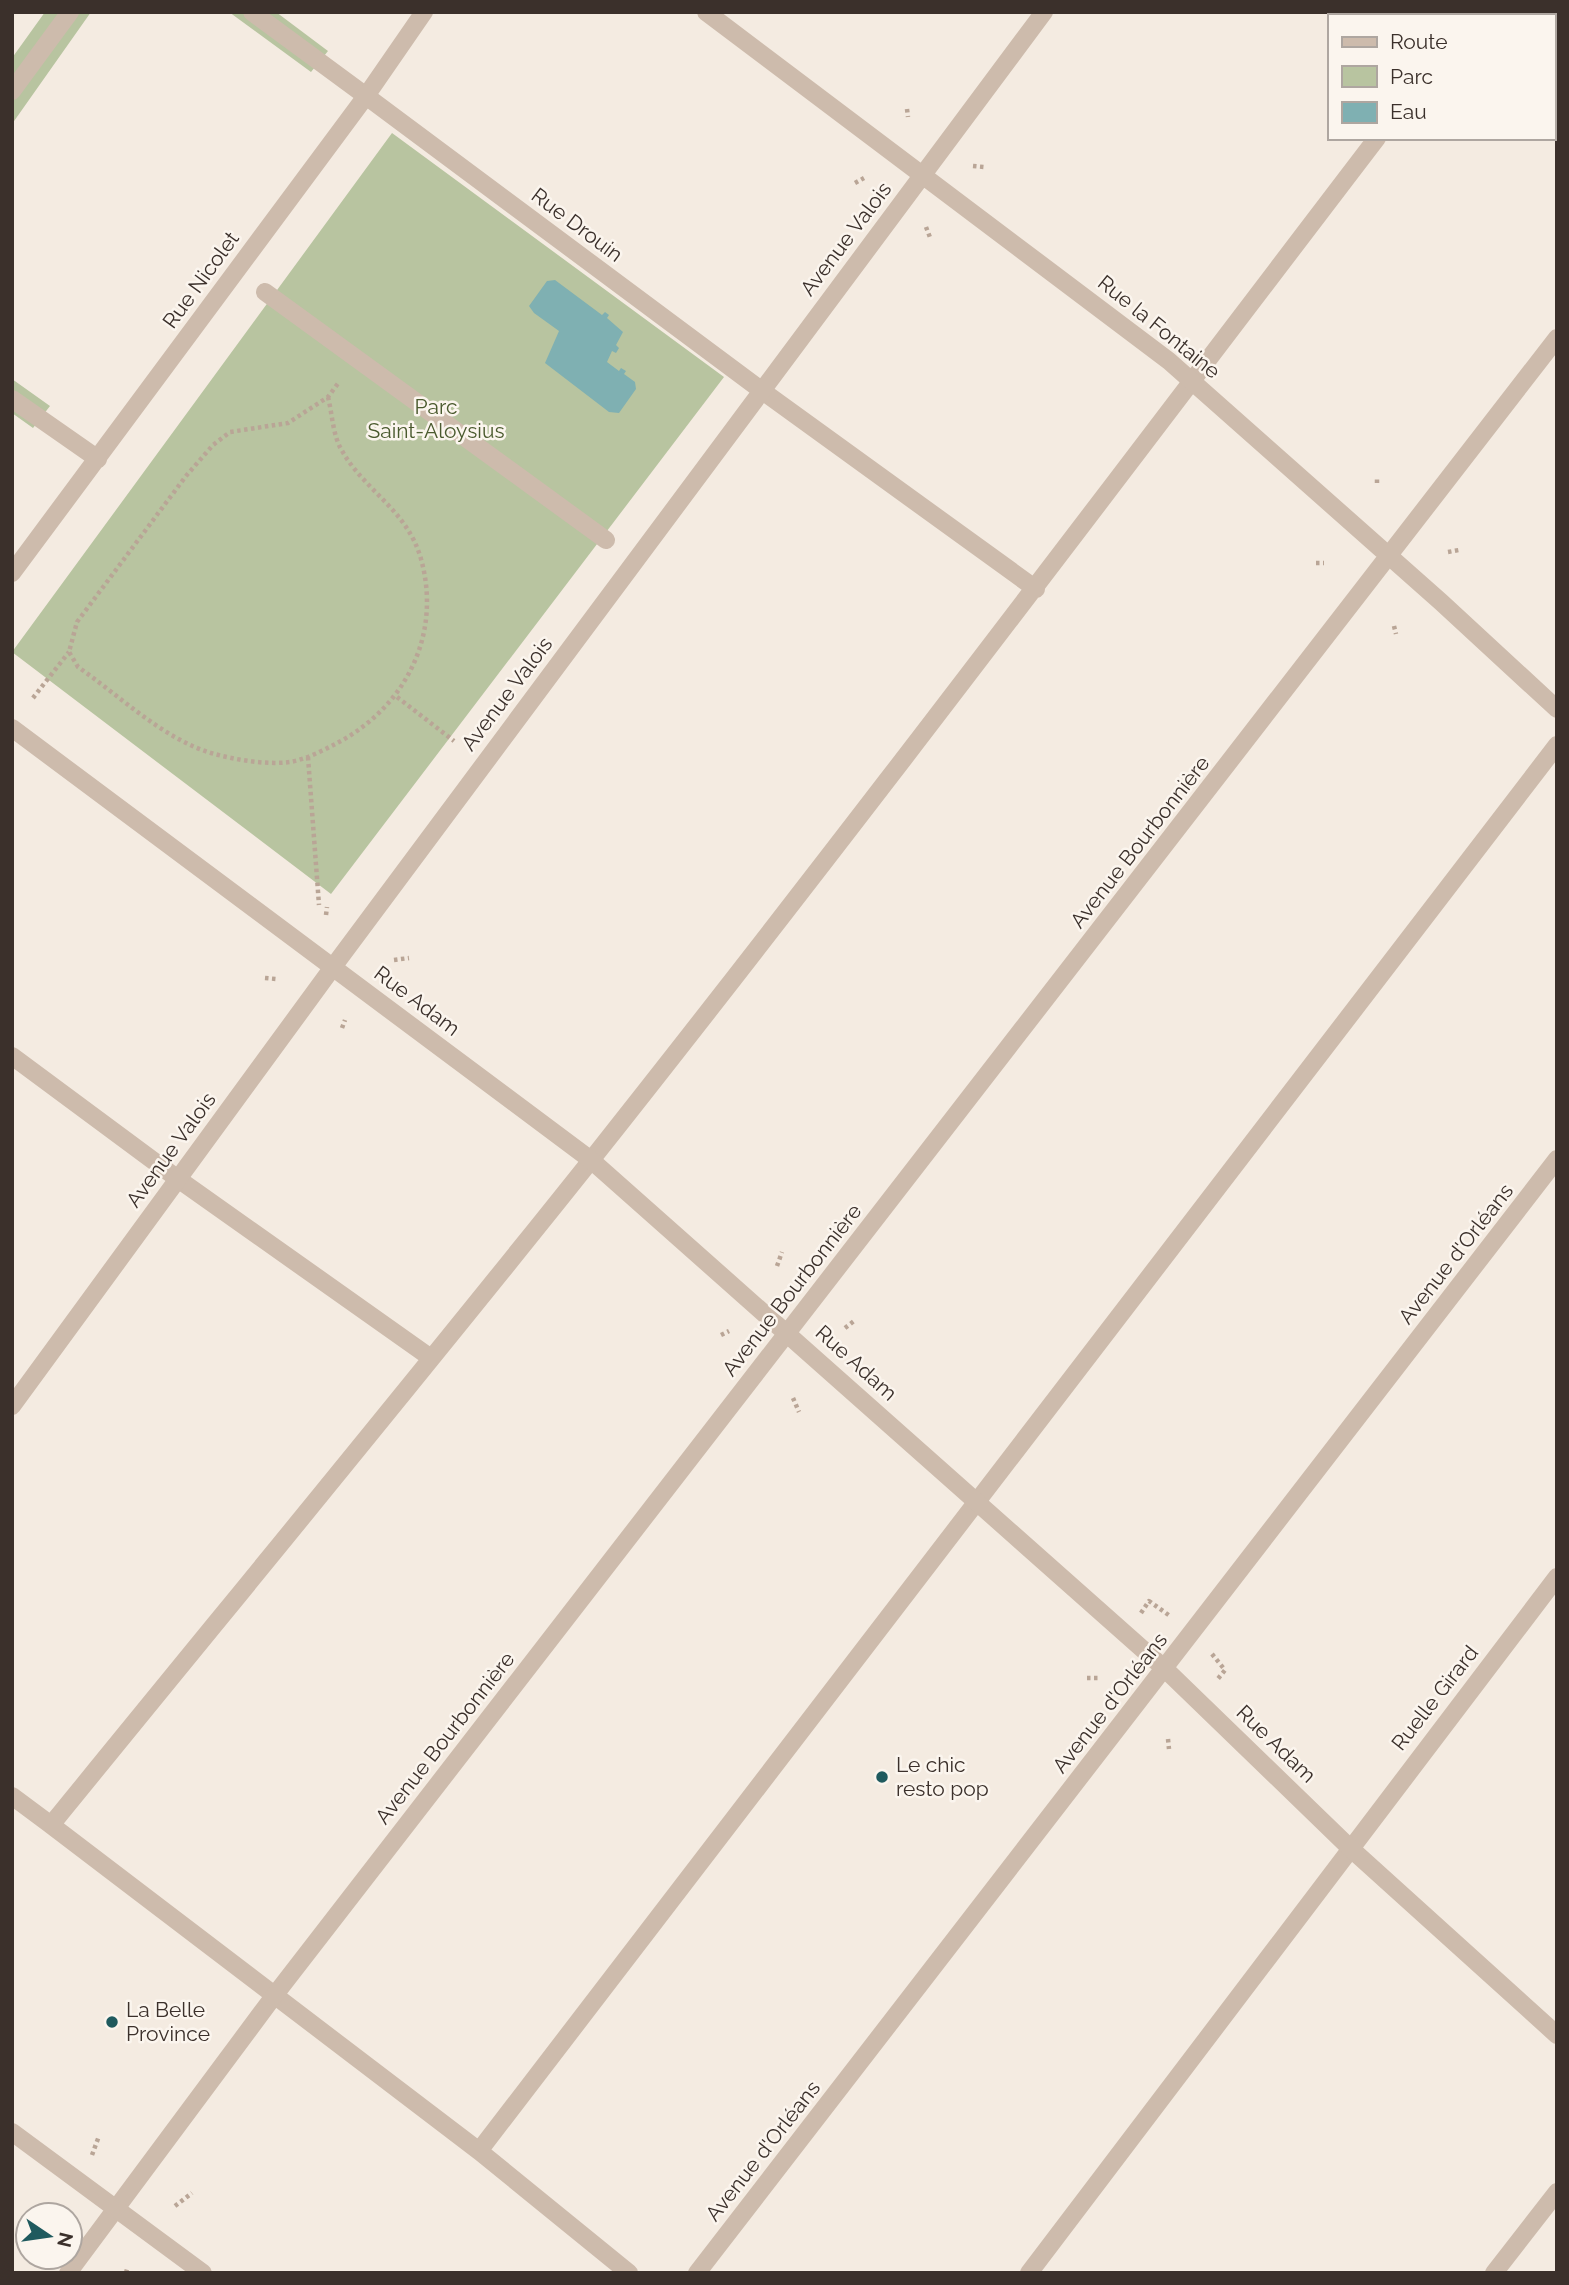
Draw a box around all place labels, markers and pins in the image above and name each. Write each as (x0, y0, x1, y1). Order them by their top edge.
place label: Le chic resto pop (896, 1752, 989, 1801)
marker: Le chic resto pop (874, 1769, 890, 1785)
place label: La Belle Province (126, 1997, 210, 2046)
marker: La Belle Province (104, 2014, 120, 2030)

